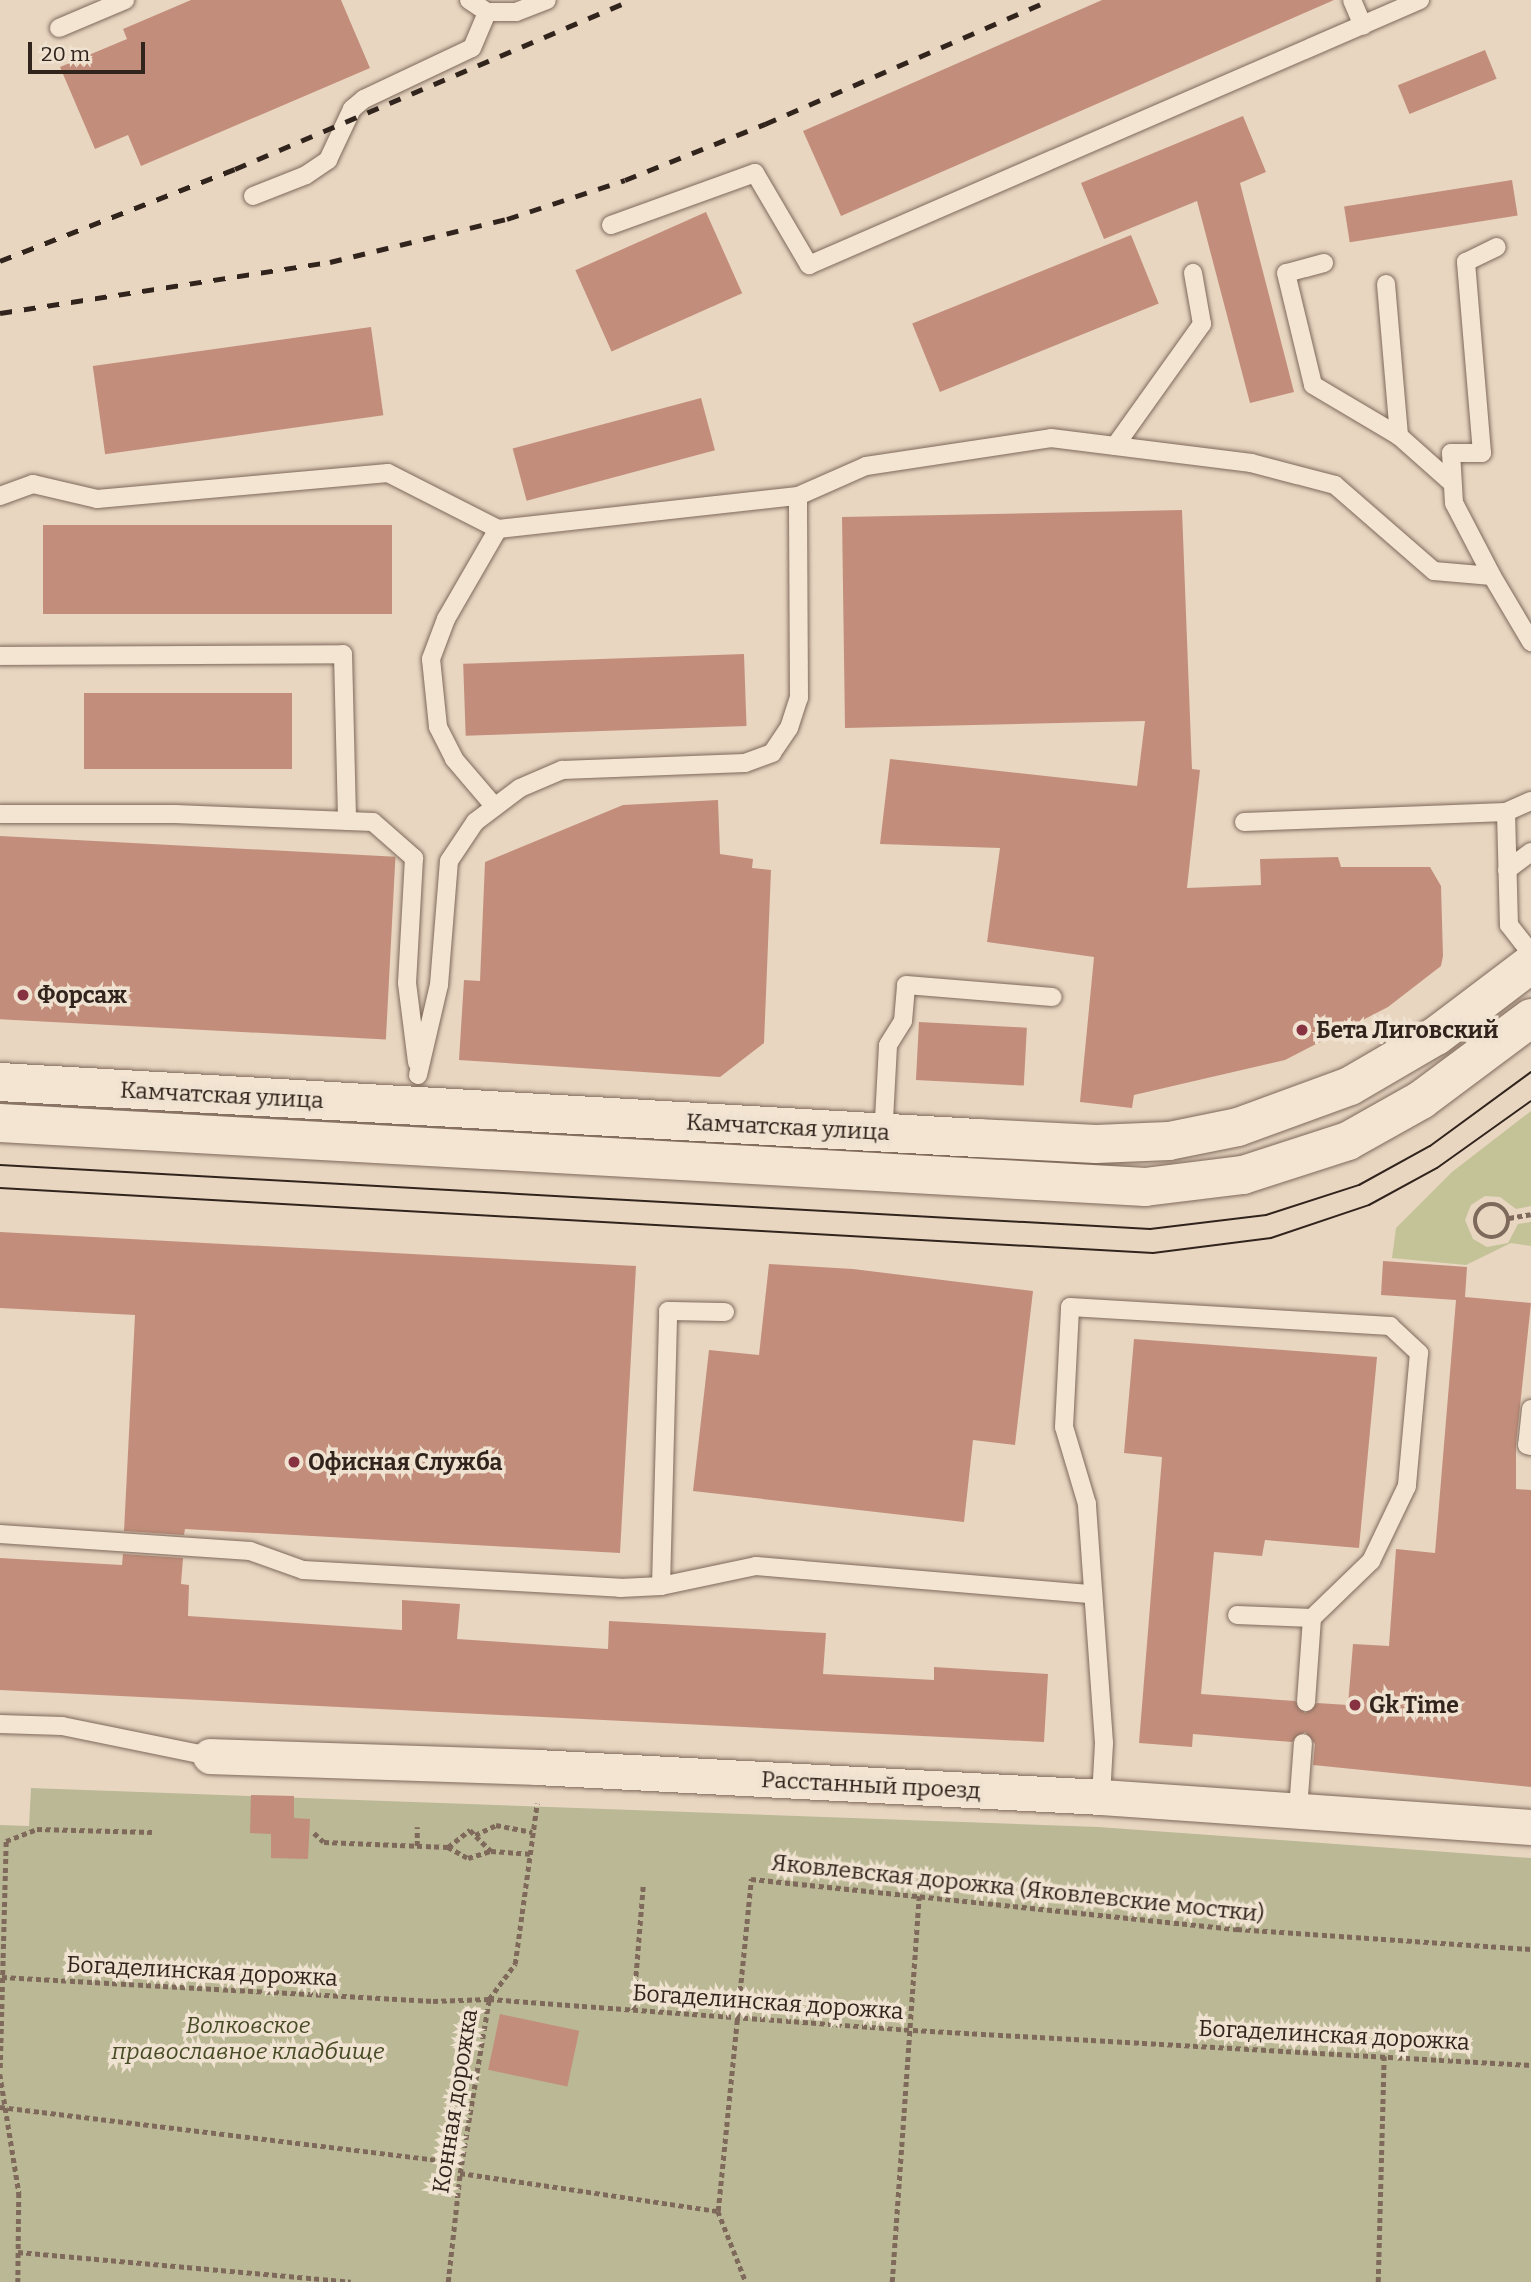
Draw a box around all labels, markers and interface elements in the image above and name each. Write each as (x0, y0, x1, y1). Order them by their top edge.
scale bar (32, 28, 149, 72)
text: 20 m (41, 41, 90, 67)
place label: Форсаж (37, 981, 127, 1009)
marker: Форсаж (15, 987, 31, 1003)
place label: Бета Лиговский (1316, 1016, 1499, 1044)
marker: Бета Лиговский (1294, 1022, 1310, 1038)
street label: Камчатская улица (119, 1076, 325, 1114)
street label: Камчатская улица (685, 1108, 891, 1146)
place label: Офисная Служба (308, 1448, 502, 1476)
marker: Офисная Служба (286, 1454, 302, 1470)
place label: Gk Time (1369, 1691, 1459, 1719)
marker: Gk Time (1347, 1697, 1363, 1713)
street label: Расстанный проезд (760, 1765, 982, 1805)
street label: Яковлевская дорожка (Яковлевские мостки) (770, 1848, 1266, 1928)
street label: Богаделинская дорожка (66, 1950, 338, 1992)
street label: Богаделинская дорожка (631, 1979, 905, 2025)
street label: Конная дорожка (427, 2007, 483, 2195)
park label: Волковское православное кладбище (111, 2011, 385, 2065)
street label: Богаделинская дорожка (1198, 2014, 1470, 2056)

